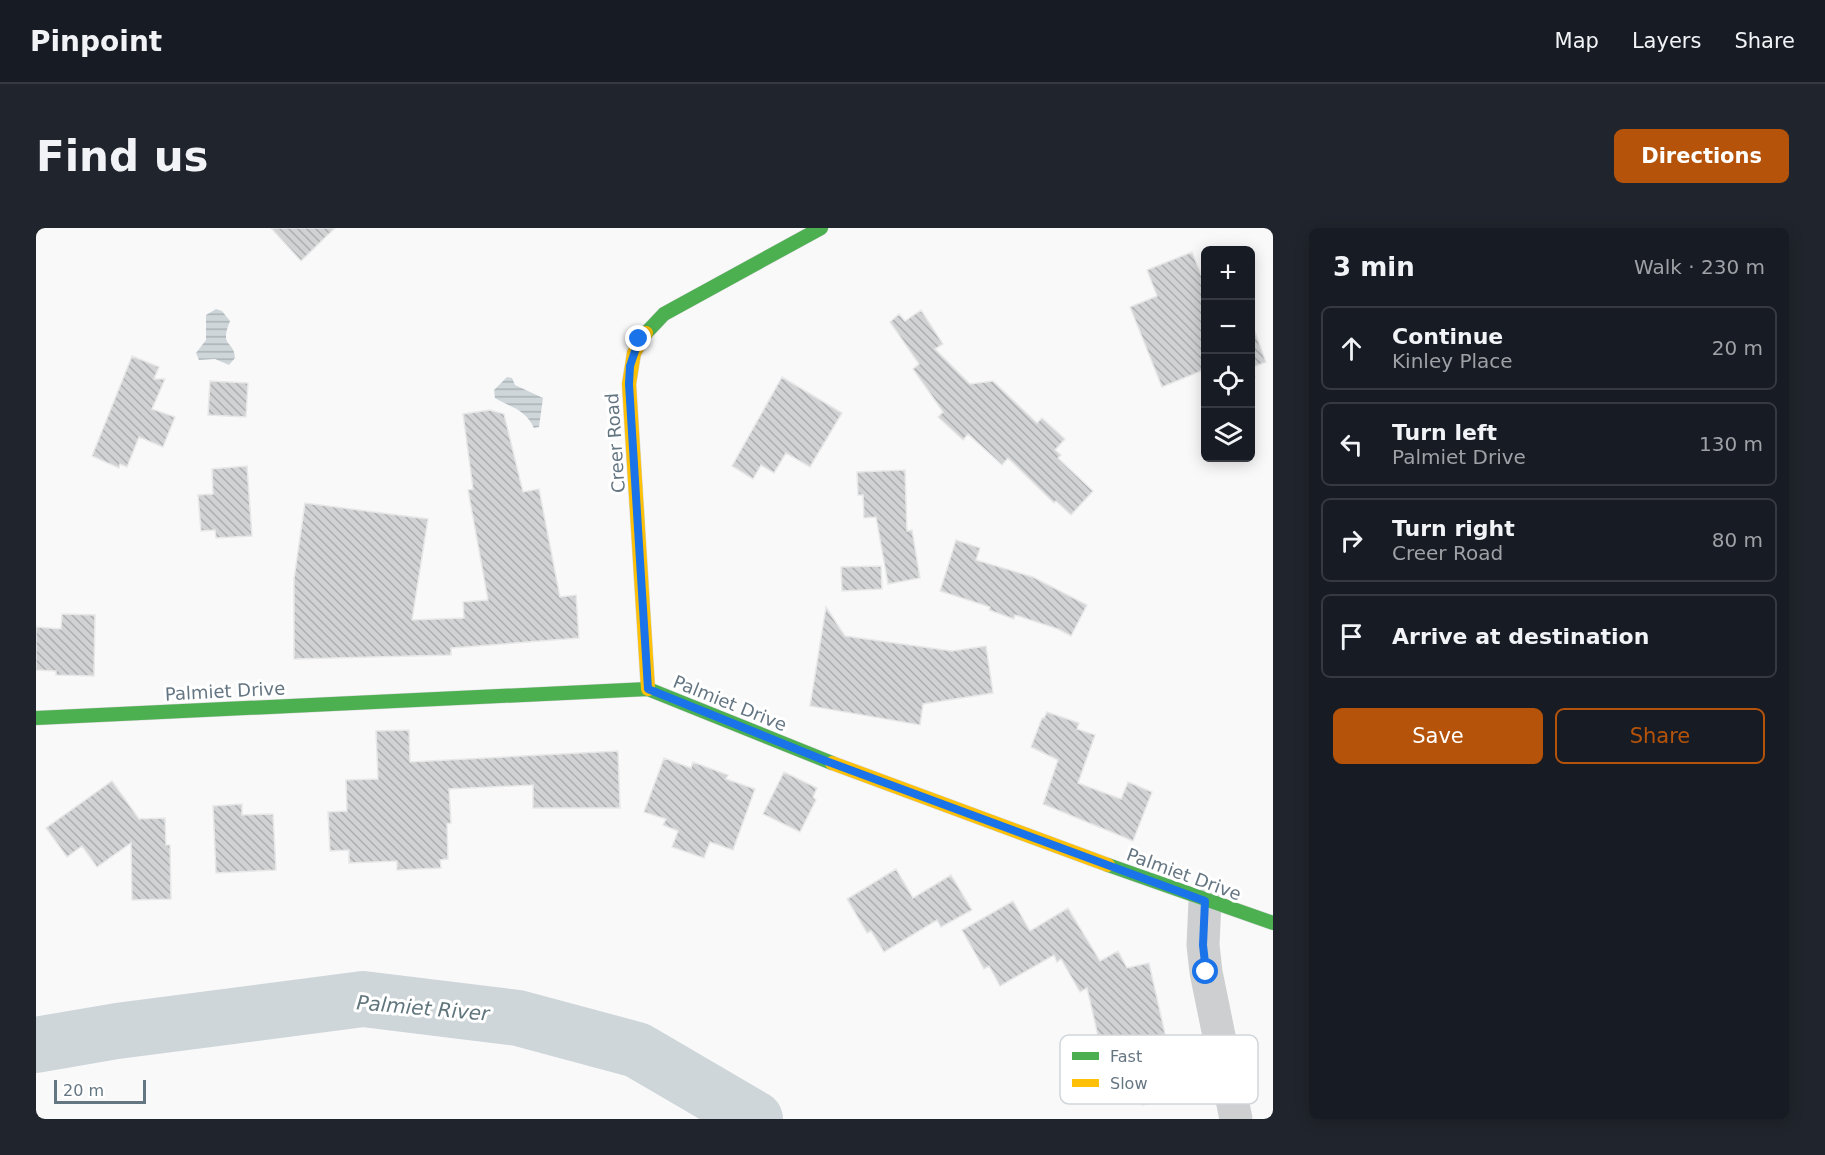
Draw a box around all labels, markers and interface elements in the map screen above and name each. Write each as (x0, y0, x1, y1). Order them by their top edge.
text: Pinpoint (30, 25, 162, 58)
text: Map (1555, 29, 1599, 53)
text: Layers (1632, 29, 1701, 53)
text: Share (1734, 29, 1795, 53)
button: Directions (1614, 129, 1789, 183)
text: Find us (36, 132, 209, 181)
map controls (1201, 246, 1255, 462)
button: + (1201, 246, 1255, 300)
text: 3 min (1333, 252, 1415, 282)
text: Walk · 230 m (1634, 255, 1765, 279)
button: − (1201, 300, 1255, 354)
text: Continue (1392, 324, 1503, 349)
route end (625, 325, 651, 351)
icon: ahead (1335, 332, 1368, 365)
text: 20 m (1712, 336, 1763, 360)
text: Kinley Place (1392, 349, 1513, 373)
button: locate (1201, 354, 1255, 408)
street label: Creer Road (601, 392, 629, 494)
button: layers (1201, 408, 1255, 462)
text: Turn left (1392, 420, 1497, 445)
icon: left (1335, 428, 1368, 461)
text: 130 m (1699, 432, 1763, 456)
text: Palmiet Drive (1392, 445, 1526, 469)
text: Turn right (1392, 516, 1515, 541)
icon: right (1335, 524, 1368, 557)
text: 80 m (1712, 528, 1763, 552)
text: Creer Road (1392, 541, 1503, 565)
icon: arrive (1335, 620, 1368, 653)
text: Arrive at destination (1392, 624, 1649, 649)
street label: Palmiet Drive (670, 671, 790, 735)
street label: Palmiet Drive (164, 677, 286, 705)
button: Save (1333, 708, 1543, 764)
button: Share (1555, 708, 1765, 764)
street label: Palmiet Drive (1124, 844, 1244, 904)
route start (1192, 958, 1218, 984)
water label: Palmiet River (356, 990, 492, 1026)
legend (1060, 1035, 1258, 1104)
text: Fast (1110, 1047, 1142, 1066)
text: Slow (1110, 1074, 1147, 1093)
scale bar (54, 1077, 146, 1104)
text: 20 m (63, 1081, 104, 1100)

